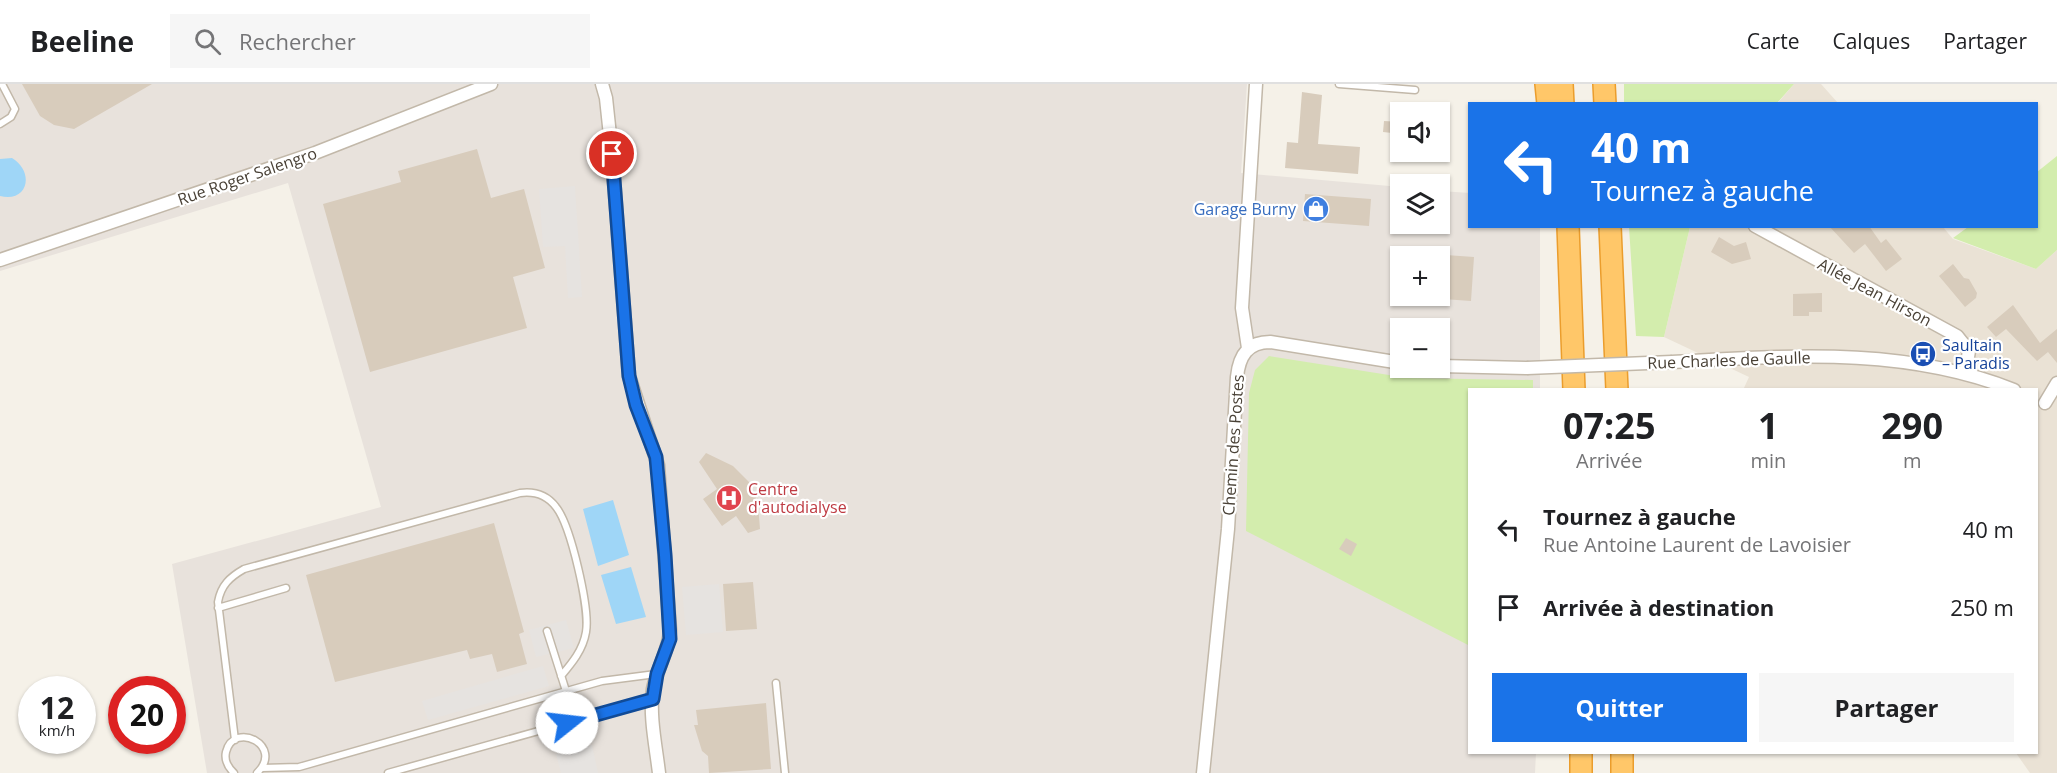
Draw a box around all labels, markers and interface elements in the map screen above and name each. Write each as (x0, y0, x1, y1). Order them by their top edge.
search box (170, 14, 590, 68)
text: Beeline (30, 22, 134, 60)
icon: search (191, 25, 224, 58)
text: Rechercher (239, 26, 356, 56)
text: Carte (1747, 27, 1799, 55)
text: Calques (1832, 27, 1910, 55)
text: Partager (1943, 27, 2027, 55)
map controls (1390, 102, 1450, 378)
button: sound (1390, 102, 1450, 162)
text: 40 m (1591, 118, 1691, 175)
icon: left (1492, 126, 1570, 204)
pin (586, 128, 637, 179)
icon: arrive (595, 137, 628, 170)
street label: Rue Roger Salengro (174, 142, 320, 210)
text: Tournez à gauche (1591, 172, 1814, 209)
button: layers (1390, 174, 1450, 234)
shop icon: Garage Burny (1301, 194, 1331, 224)
place label: Garage Burny (1194, 198, 1297, 220)
button: + (1390, 246, 1450, 306)
street label: Allée Jean Hirson (1814, 253, 1936, 331)
button: − (1390, 318, 1450, 378)
place label: Saultain – Paradis (1942, 334, 2010, 374)
bus stop icon: Saultain – Paradis (1908, 339, 1938, 369)
street label: Rue Charles de Gaulle (1647, 346, 1811, 374)
street label: Chemin des Postes (1217, 374, 1249, 516)
text: 07:25 (1563, 401, 1656, 450)
text: 1 (1758, 401, 1779, 450)
text: 290 (1881, 401, 1943, 450)
text: Arrivée (1576, 447, 1642, 474)
text: min (1750, 447, 1786, 474)
text: m (1903, 447, 1921, 474)
place label: Centre d'autodialyse (748, 478, 847, 518)
hospital icon: Centre d'autodialyse (714, 483, 744, 513)
text: Tournez à gauche (1543, 501, 1736, 531)
icon: left (1492, 513, 1525, 546)
text: 40 m (1963, 514, 2014, 544)
text: Rue Antoine Laurent de Lavoisier (1543, 531, 1851, 558)
icon: arrive (1492, 591, 1525, 624)
text: Arrivée à destination (1543, 592, 1774, 622)
text: 250 m (1950, 592, 2014, 622)
button: Quitter (1492, 673, 1747, 742)
button: Partager (1759, 673, 2014, 742)
speed limit sign: 20 (108, 676, 186, 754)
text: 12 (40, 687, 74, 728)
position arrow (535, 691, 599, 755)
text: km/h (39, 720, 75, 740)

